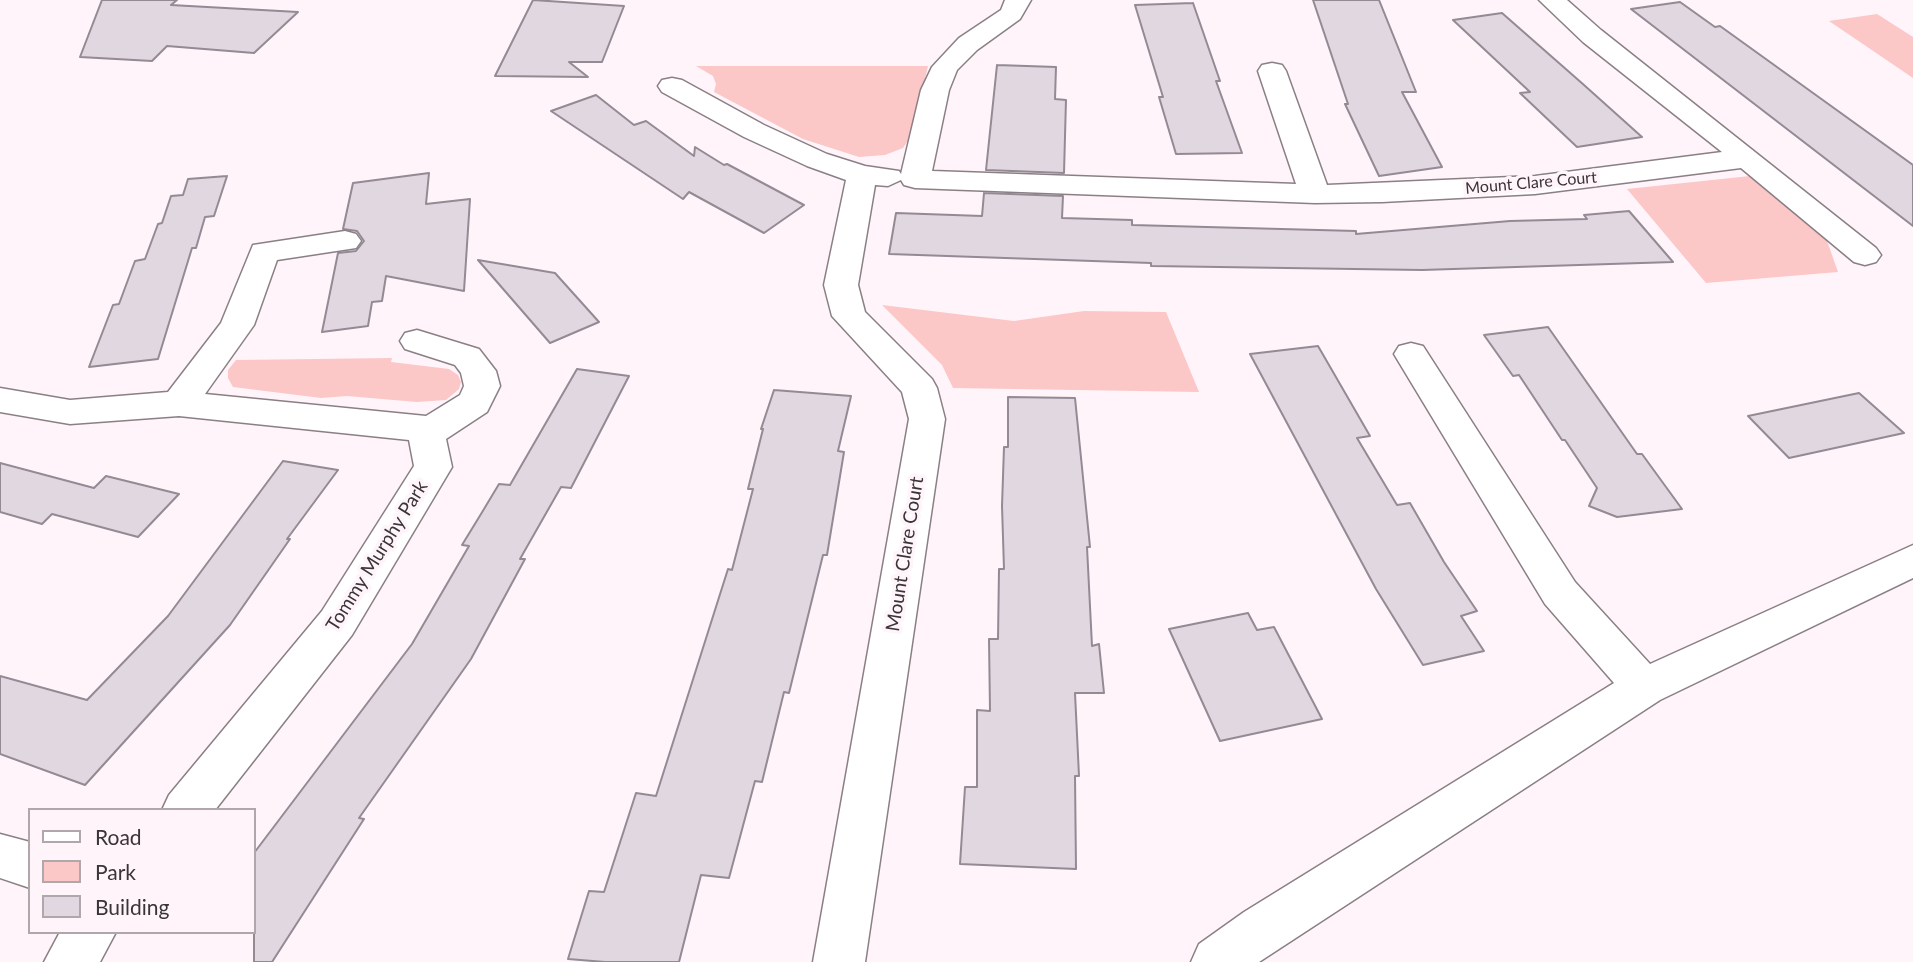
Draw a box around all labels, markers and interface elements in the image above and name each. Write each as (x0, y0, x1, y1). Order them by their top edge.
street label: Mount Clare Court (1465, 168, 1597, 198)
street label: Mount Clare Court (881, 475, 929, 633)
street label: Tommy Murphy Park (321, 477, 433, 635)
legend (28, 808, 256, 934)
text: Road (95, 824, 142, 849)
text: Park (95, 859, 136, 884)
text: Building (95, 894, 170, 919)

